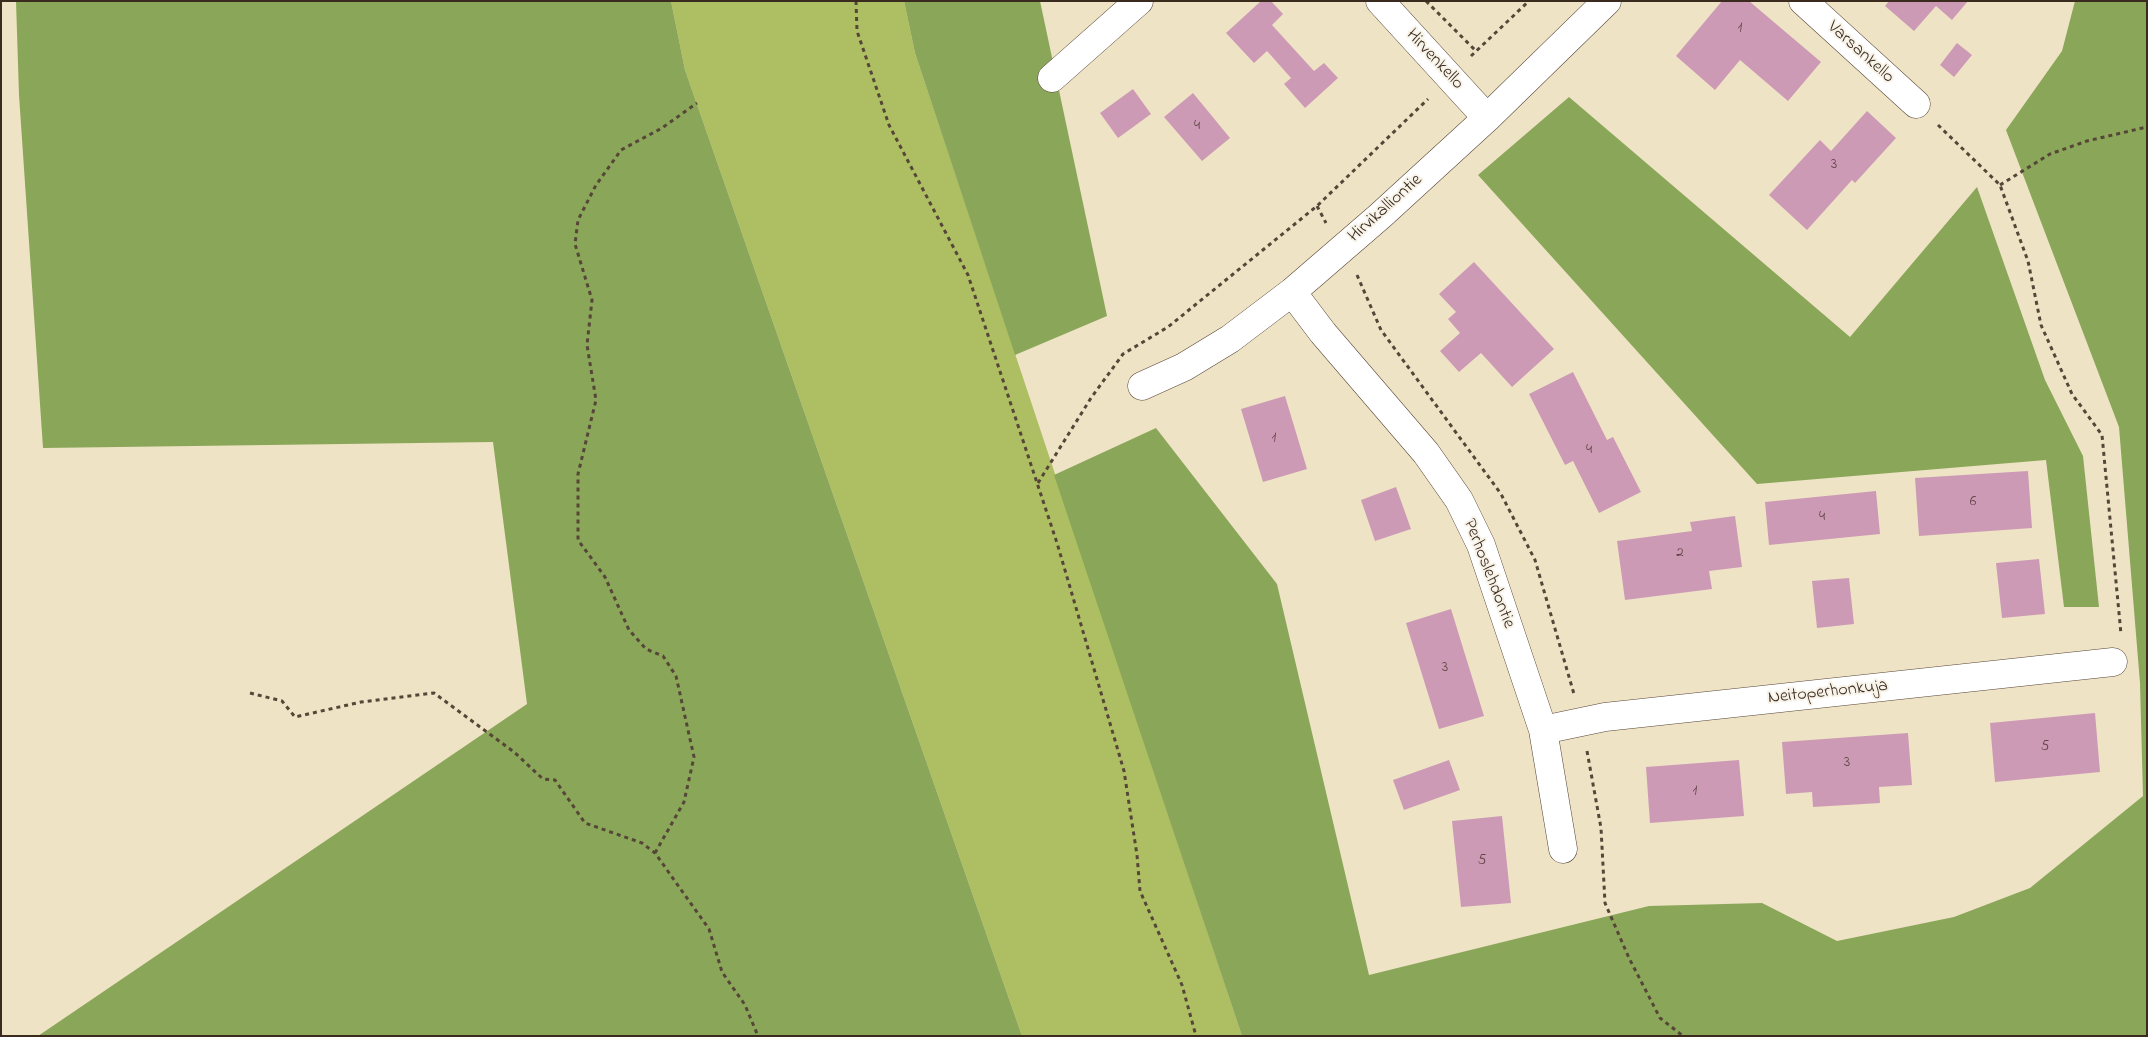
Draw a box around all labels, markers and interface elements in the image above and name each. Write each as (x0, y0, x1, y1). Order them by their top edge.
street label: Varsankello (1822, 17, 1898, 89)
house number: 1 (1738, 20, 1742, 38)
street label: Hirvenkello (1401, 25, 1467, 95)
house number: 4 (1194, 118, 1200, 136)
house number: 3 (1831, 157, 1837, 175)
street label: Hirvikalliontie (1345, 170, 1427, 248)
house number: 1 (1272, 430, 1276, 448)
house number: 4 (1586, 442, 1592, 460)
house number: 6 (1970, 494, 1976, 512)
house number: 4 (1819, 509, 1825, 527)
street label: Perhoslehdontie (1457, 516, 1519, 632)
house number: 2 (1676, 545, 1684, 563)
house number: 3 (1442, 660, 1448, 678)
street label: Neitoperhonkuja (1767, 676, 1889, 710)
house number: 5 (2041, 739, 2049, 757)
house number: 3 (1844, 755, 1850, 773)
house number: 1 (1693, 783, 1697, 801)
house number: 5 (1478, 853, 1486, 871)

